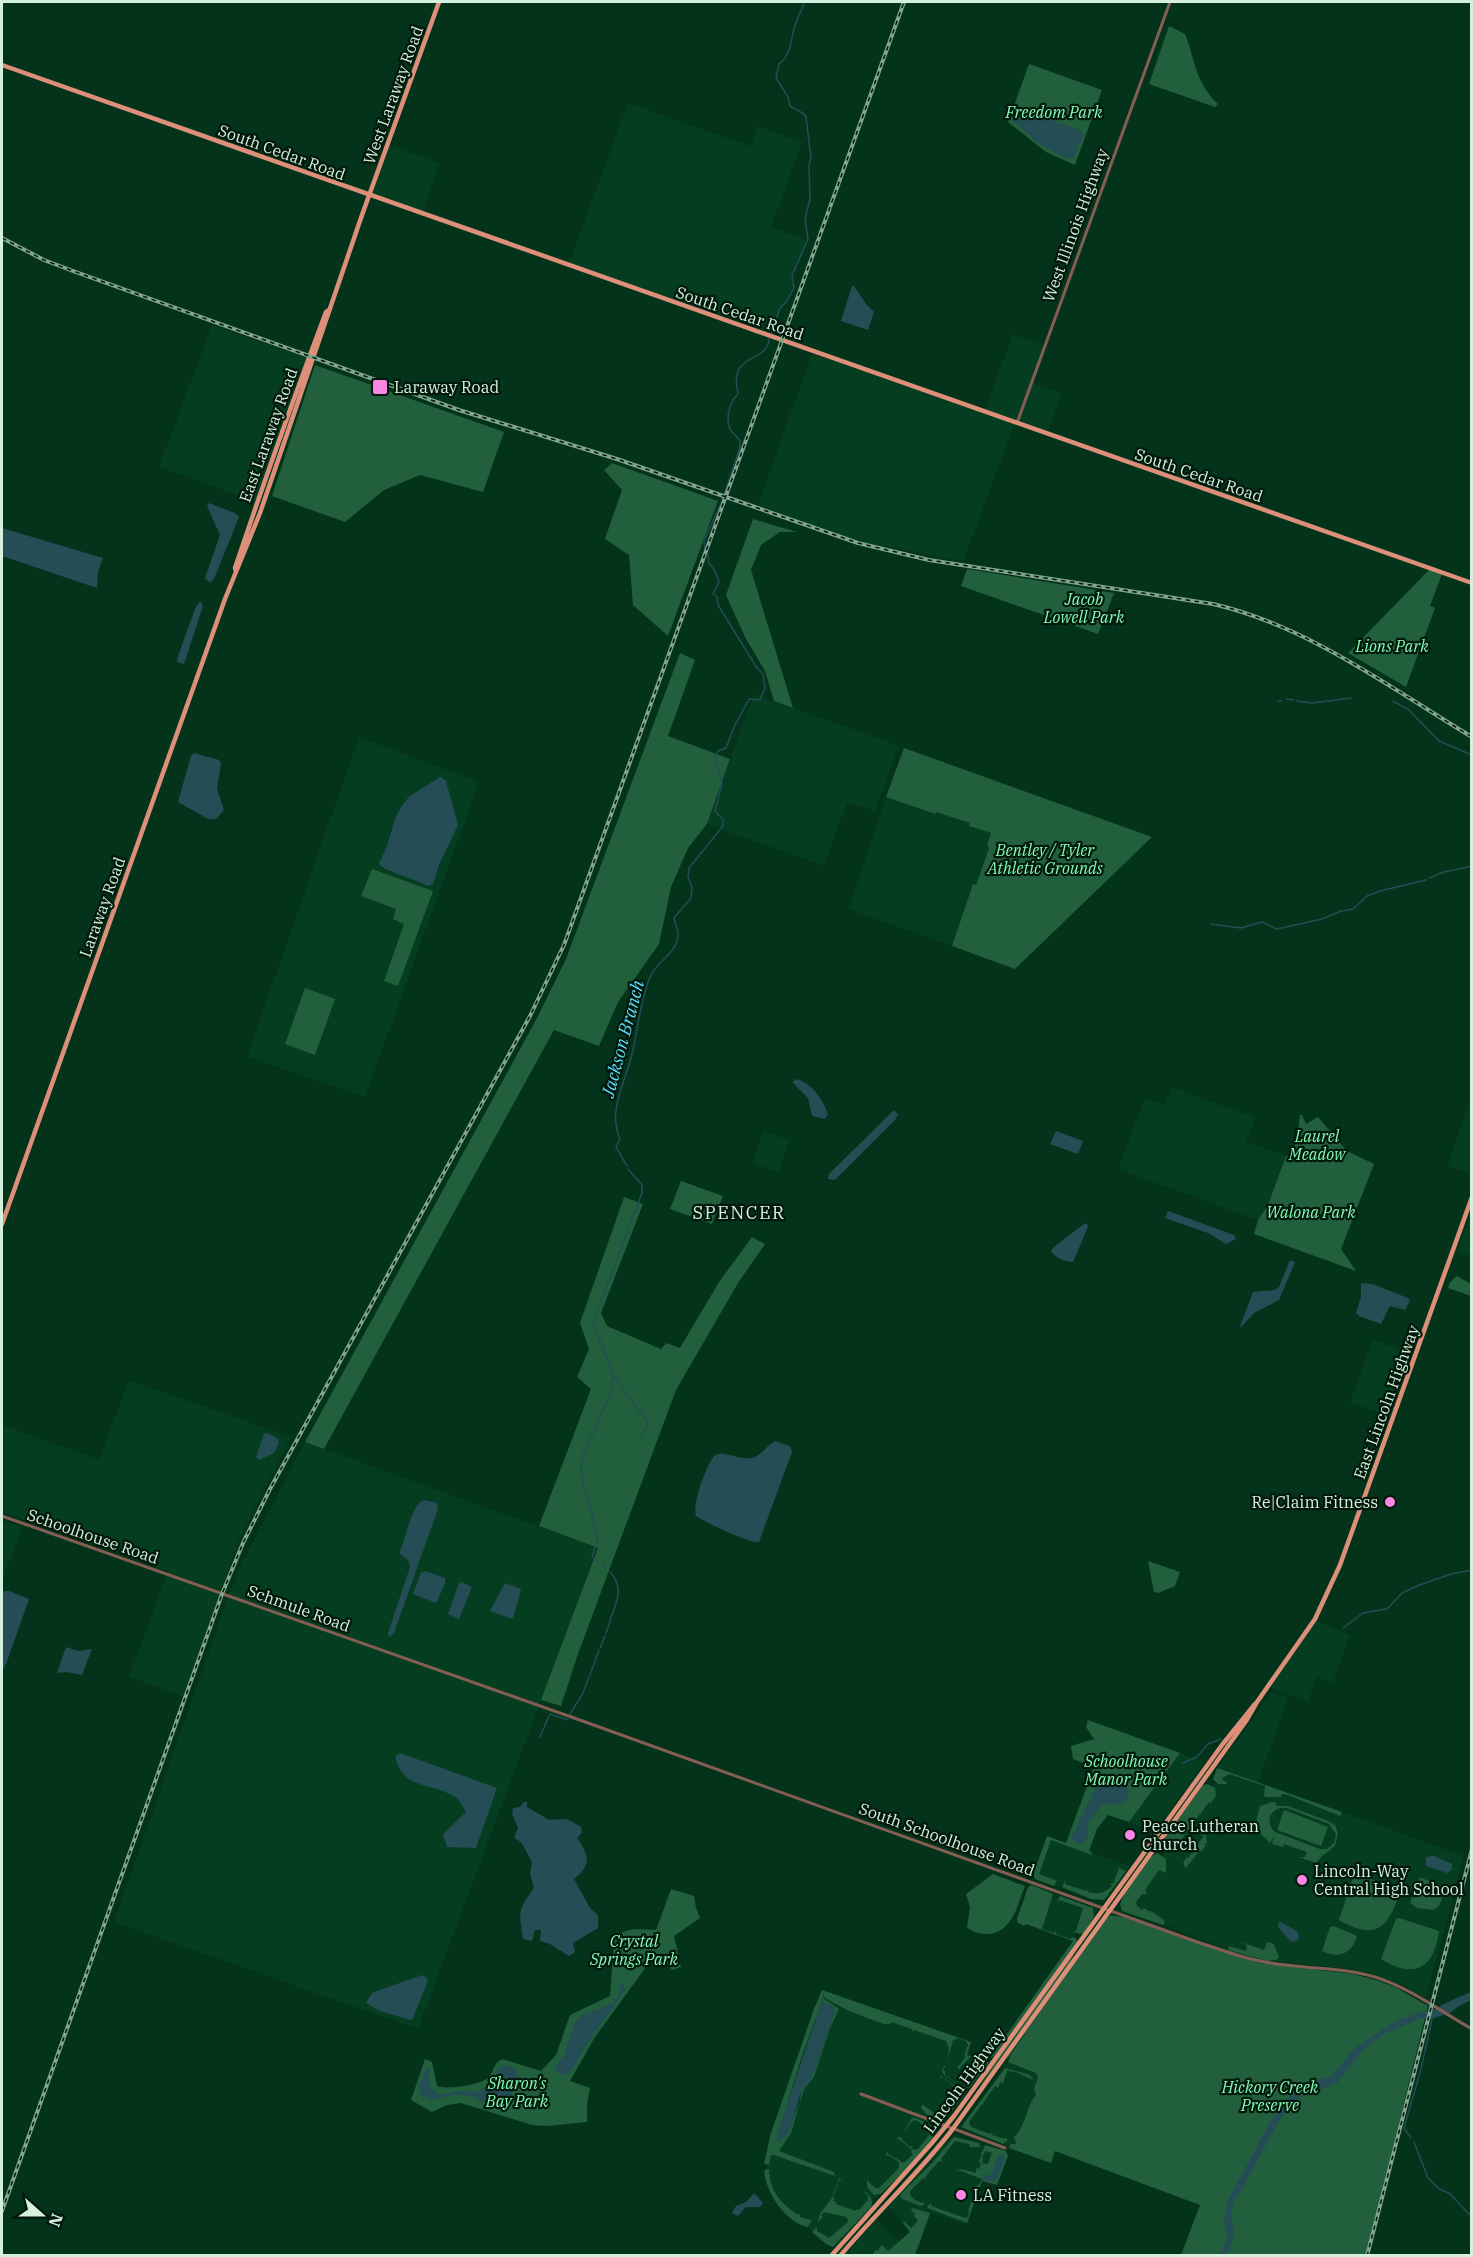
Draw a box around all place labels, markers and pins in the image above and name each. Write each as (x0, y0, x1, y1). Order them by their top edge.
place label: Laraway Road (394, 377, 500, 397)
marker: Laraway Road (371, 378, 389, 396)
place label: Re|Claim Fitness (1252, 1492, 1378, 1512)
marker: Re|Claim Fitness (1383, 1495, 1397, 1509)
place label: Peace Lutheran Church (1142, 1816, 1259, 1854)
marker: Peace Lutheran Church (1123, 1828, 1137, 1842)
place label: Lincoln-Way Central High School (1314, 1861, 1464, 1899)
marker: Lincoln-Way Central High School (1295, 1873, 1309, 1887)
place label: LA Fitness (973, 2185, 1052, 2205)
marker: LA Fitness (954, 2188, 968, 2202)

